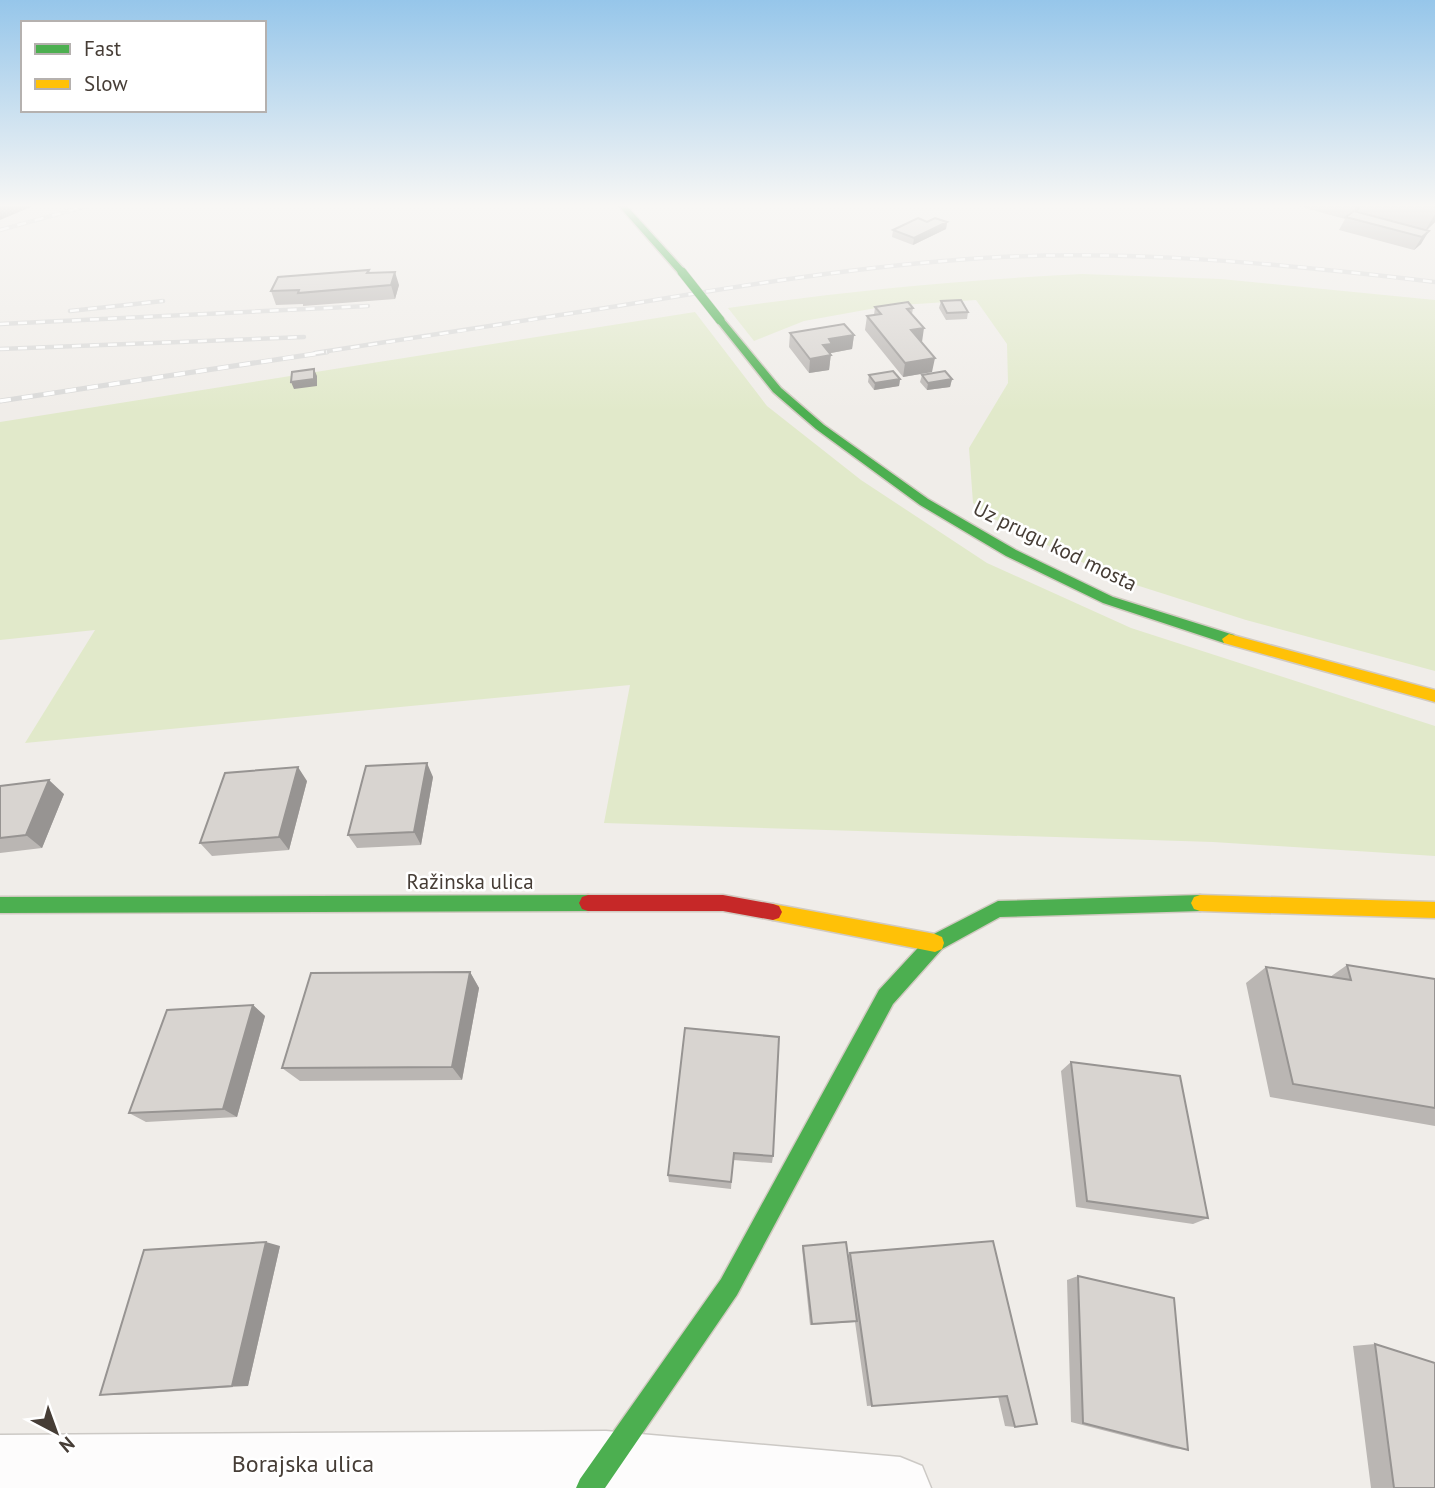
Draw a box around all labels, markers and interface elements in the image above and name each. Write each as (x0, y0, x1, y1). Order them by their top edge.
legend (21, 21, 266, 112)
text: Fast (84, 35, 121, 62)
text: Slow (84, 70, 128, 97)
street label: Uz prugu kod mosta (969, 494, 1141, 597)
street label: Ražinska ulica (406, 868, 534, 895)
north arrow (21, 1397, 91, 1467)
text: N (55, 1432, 80, 1458)
street label: Borajska ulica (232, 1448, 374, 1479)

